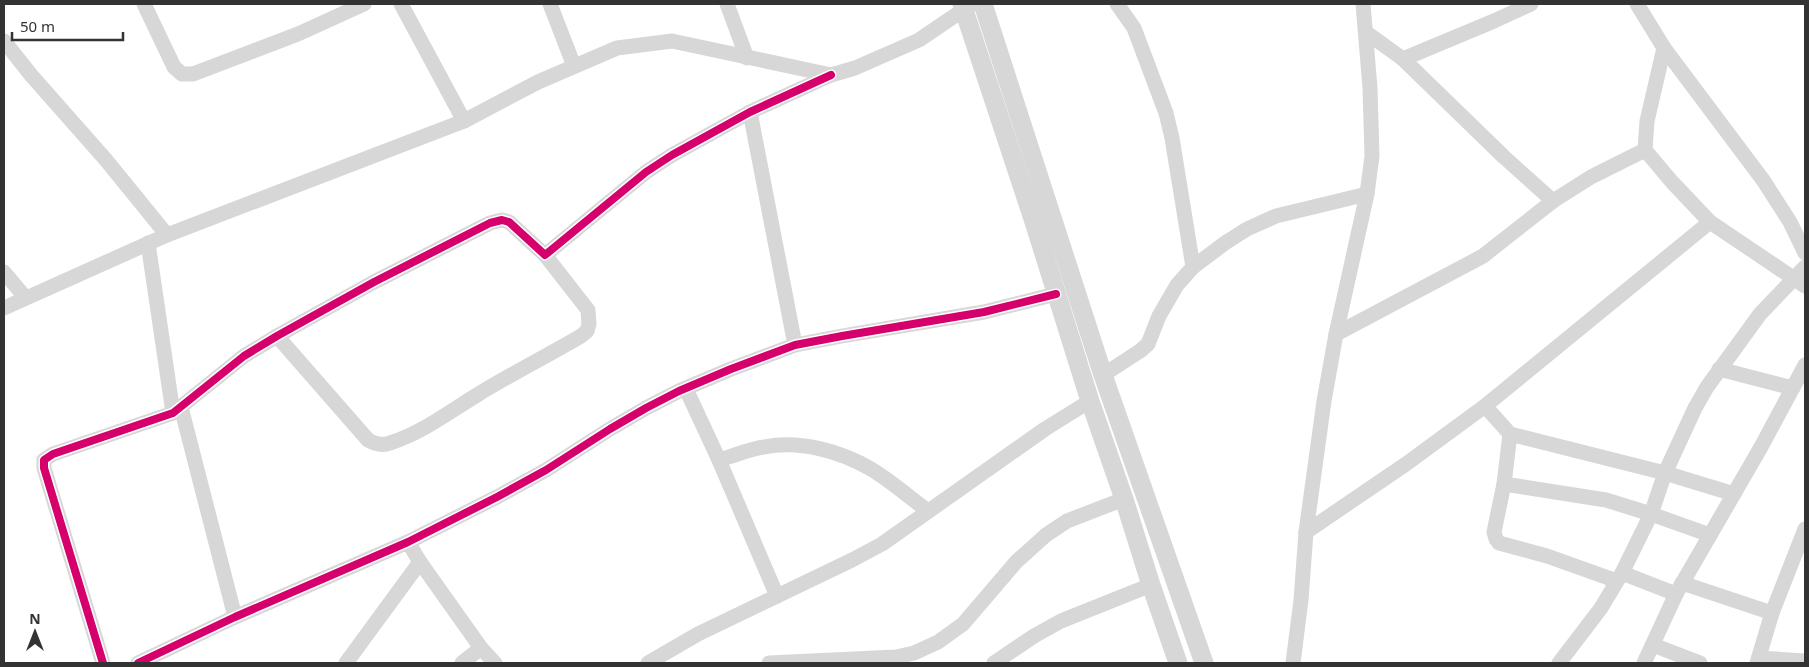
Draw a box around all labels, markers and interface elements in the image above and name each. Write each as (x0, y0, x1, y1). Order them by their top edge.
scale bar (12, 10, 124, 42)
text: 50 m (20, 16, 55, 36)
north arrow (10, 607, 60, 657)
text: N (29, 609, 41, 628)

